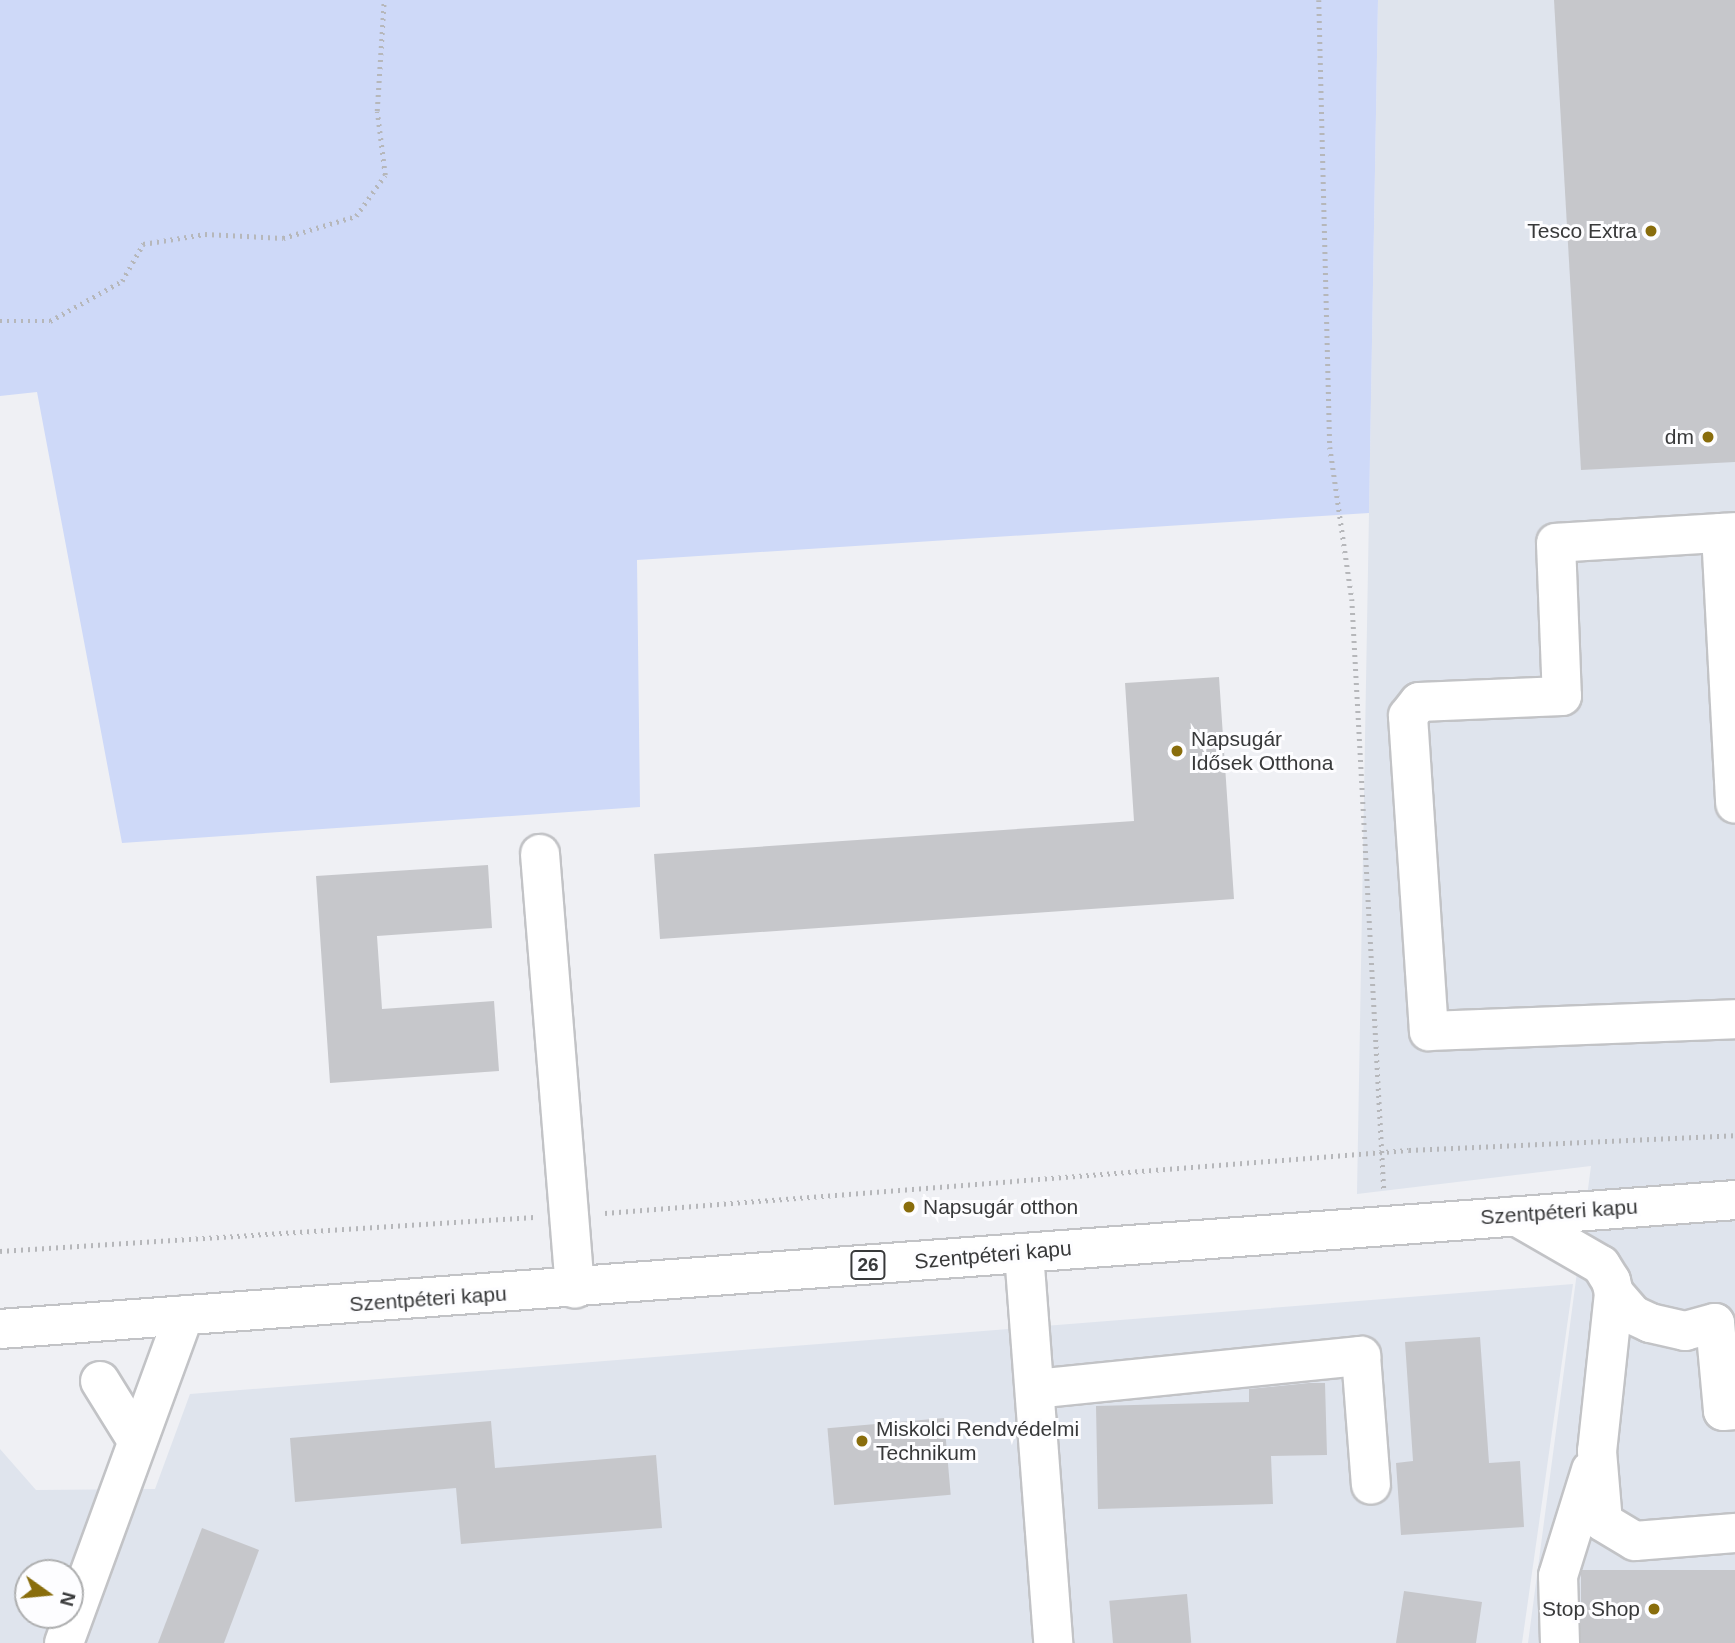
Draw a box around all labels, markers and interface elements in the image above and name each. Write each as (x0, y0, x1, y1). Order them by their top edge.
place label: Tesco Extra (1527, 218, 1637, 244)
marker: Tesco Extra (1643, 223, 1659, 239)
place label: dm (1665, 424, 1694, 450)
marker: dm (1700, 429, 1716, 445)
place label: Napsugár Idősek Otthona (1191, 726, 1333, 776)
marker: Napsugár Idősek Otthona (1169, 743, 1185, 759)
place label: Napsugár otthon (923, 1194, 1078, 1220)
street label: Szentpéteri kapu (1480, 1194, 1638, 1230)
marker: Napsugár otthon (901, 1199, 917, 1215)
street label: Szentpéteri kapu (913, 1236, 1073, 1274)
road number: 26 (849, 1250, 887, 1280)
street label: Szentpéteri kapu (349, 1281, 507, 1317)
place label: Miskolci Rendvédelmi Technikum (876, 1416, 1079, 1466)
marker: Miskolci Rendvédelmi Technikum (854, 1433, 870, 1449)
north arrow (14, 1559, 84, 1629)
text: N (56, 1590, 80, 1608)
place label: Stop Shop (1542, 1596, 1640, 1622)
marker: Stop Shop (1646, 1601, 1662, 1617)

